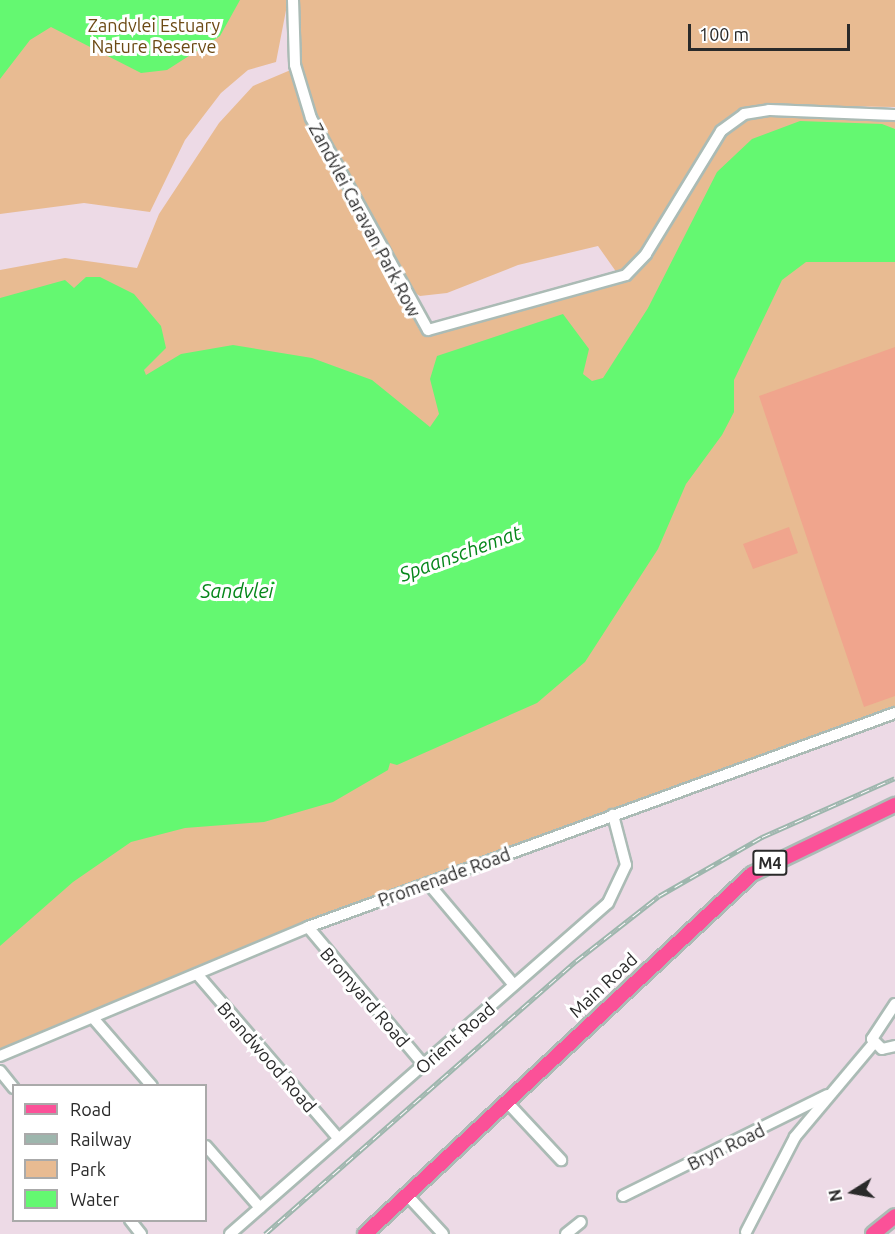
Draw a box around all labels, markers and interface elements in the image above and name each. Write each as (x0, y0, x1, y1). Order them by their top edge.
scale bar (691, 12, 853, 50)
park label: Zandvlei Estuary Nature Reserve (88, 15, 220, 57)
text: 100 m (699, 24, 749, 44)
street label: Zandvlei Caravan Park Row (305, 119, 425, 321)
water label: Spaanschemat (396, 520, 524, 586)
water label: Sandvlei (200, 578, 274, 602)
street label: Promenade Road (375, 843, 513, 911)
road number: M4 (752, 850, 788, 876)
street label: Bromyard Road (316, 943, 414, 1051)
street label: Main Road (564, 948, 642, 1022)
street label: Brandwood Road (213, 997, 321, 1117)
street label: Orient Road (411, 998, 499, 1078)
legend (12, 1084, 207, 1222)
text: Road (70, 1099, 112, 1119)
street label: Bryn Road (684, 1119, 768, 1175)
text: Railway (70, 1129, 131, 1149)
text: Park (70, 1159, 106, 1179)
north arrow (823, 1162, 883, 1222)
text: N (825, 1188, 845, 1203)
text: Water (70, 1189, 119, 1209)

